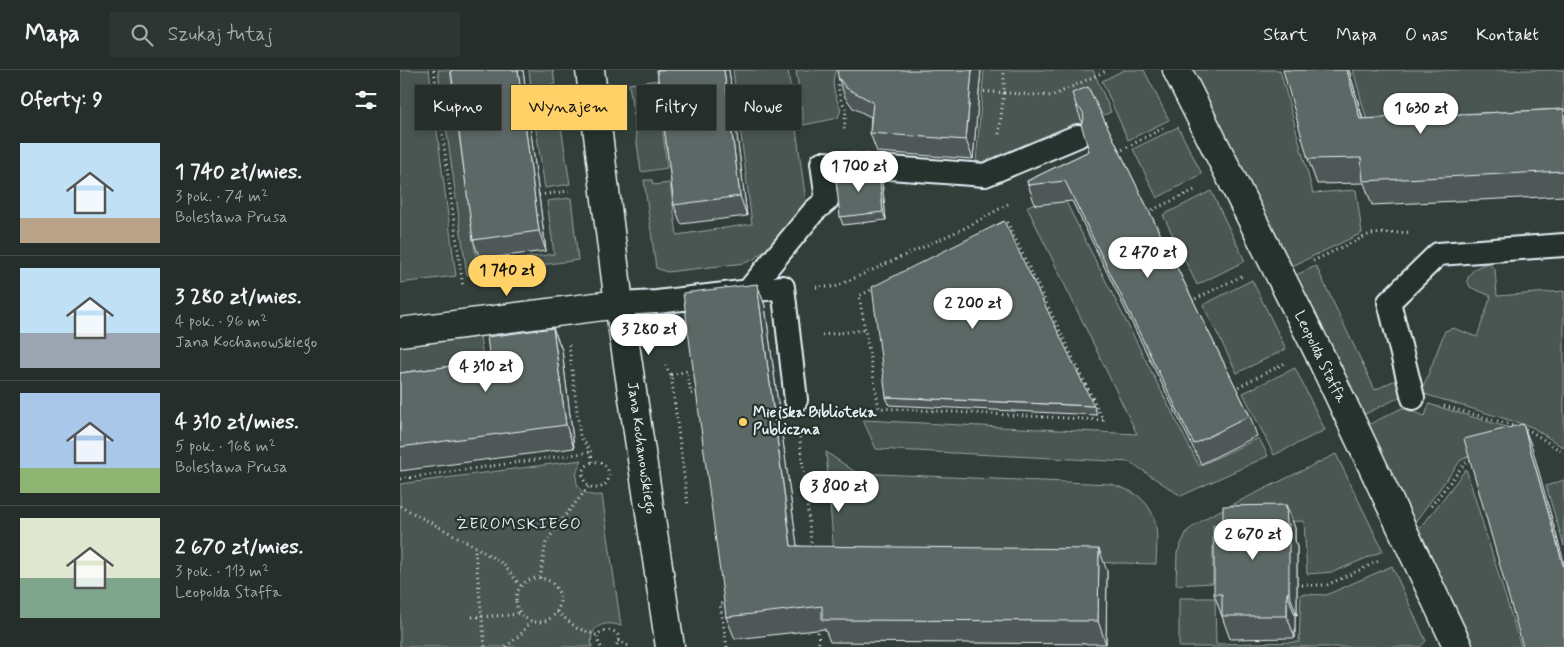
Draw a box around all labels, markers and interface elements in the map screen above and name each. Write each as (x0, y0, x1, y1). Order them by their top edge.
search box (110, 12, 460, 57)
text: Mapa (25, 19, 80, 50)
icon: search (128, 21, 156, 49)
text: Szukaj tutaj (168, 22, 273, 47)
text: Start (1263, 23, 1308, 47)
text: Mapa (1336, 23, 1377, 47)
text: O nas (1405, 23, 1448, 47)
text: Kontakt (1476, 23, 1539, 47)
chip: Kupno (415, 85, 501, 130)
chip: Wynajem (511, 85, 627, 130)
chip: Filtry (637, 85, 716, 130)
chip: Nowe (726, 85, 801, 130)
text: Oferty: 9 (20, 86, 103, 114)
icon: filters (352, 86, 380, 114)
pin: 1 630 zł (1369, 92, 1473, 135)
text: 1 630 zł (1394, 98, 1448, 119)
pin: 1 700 zł (807, 150, 911, 193)
text: 1 700 zł (831, 156, 887, 177)
text: 1 740 zł/mies. (175, 158, 302, 186)
icon: home (60, 163, 120, 223)
text: 3 pok. · 74 m² (175, 186, 268, 207)
text: Bolesława Prusa (175, 207, 287, 228)
pin: 2 470 zł (1096, 236, 1200, 279)
text: 2 470 zł (1119, 242, 1177, 263)
pin: 1 740 zł (455, 254, 559, 297)
text: 1 740 zł (479, 260, 535, 281)
text: 3 280 zł/mies. (175, 283, 301, 311)
icon: home (60, 288, 120, 348)
pin: 2 200 zł (921, 288, 1025, 330)
text: 2 200 zł (945, 293, 1001, 314)
street label: Leopolda Staffa (1289, 308, 1351, 407)
text: 4 pok. · 96 m² (175, 311, 267, 332)
pin: 3 280 zł (597, 314, 701, 356)
text: 3 280 zł (621, 319, 677, 340)
text: Jana Kochanowskiego (175, 332, 317, 353)
pin: 4 310 zł (434, 350, 538, 393)
text: 4 310 zł (459, 356, 513, 377)
street label: Jana Kochanowskiego (621, 381, 660, 516)
place label: Miejska Biblioteka Publiczna (753, 403, 877, 440)
text: 4 310 zł/mies. (175, 408, 299, 436)
icon: home (60, 413, 120, 473)
marker: Miejska Biblioteka Publiczna (737, 416, 749, 428)
text: 5 pok. · 168 m² (175, 436, 276, 457)
text: Bolesława Prusa (175, 457, 287, 478)
pin: 3 800 zł (787, 470, 891, 513)
text: 3 800 zł (811, 476, 867, 497)
district label: ŻEROMSKIEGO (456, 514, 582, 535)
pin: 2 670 zł (1201, 518, 1305, 561)
text: 2 670 zł (1225, 524, 1281, 545)
text: 2 670 zł/mies. (175, 533, 303, 561)
icon: home (60, 538, 120, 598)
text: 3 pok. · 113 m² (175, 561, 269, 582)
text: Leopolda Staffa (175, 582, 282, 603)

